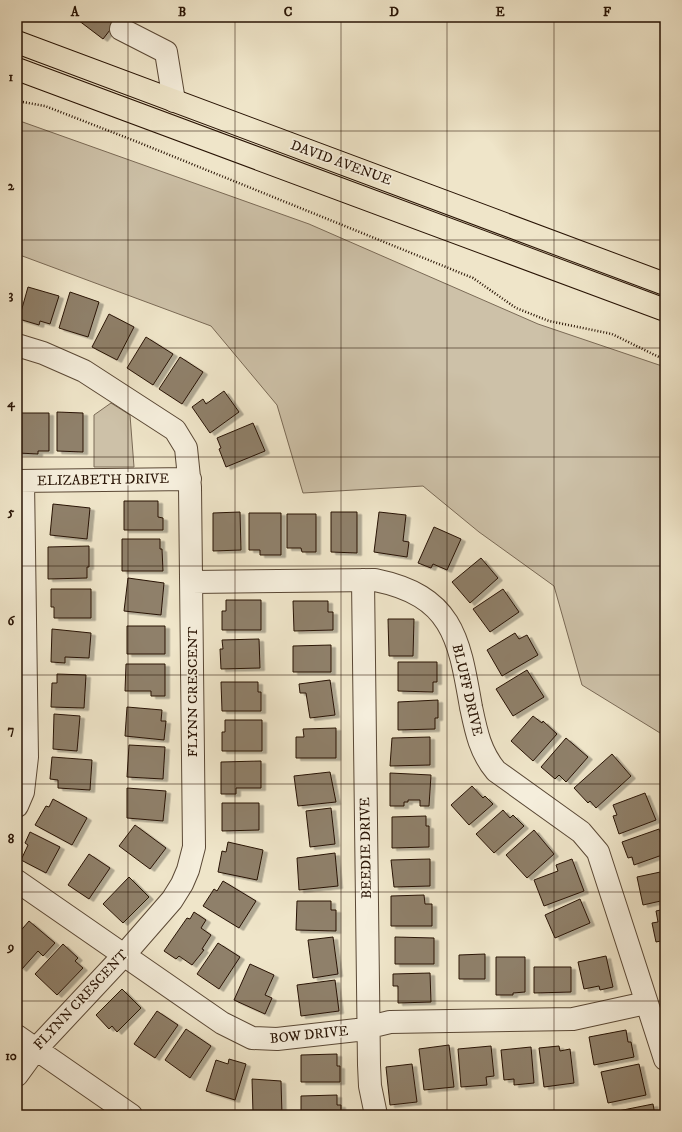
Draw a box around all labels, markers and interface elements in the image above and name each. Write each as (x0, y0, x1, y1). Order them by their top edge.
text: A (70, 4, 80, 20)
text: B (178, 4, 186, 20)
text: C (284, 4, 293, 20)
text: D (389, 4, 399, 20)
text: E (495, 4, 505, 20)
text: F (603, 4, 612, 20)
text: 1 (9, 69, 14, 85)
street label: DAVID AVENUE (288, 136, 394, 190)
text: 2 (8, 178, 15, 194)
text: 3 (9, 287, 14, 303)
text: 4 (6, 395, 15, 412)
street label: ELIZABETH DRIVE (37, 470, 169, 490)
text: 5 (7, 504, 15, 520)
text: 6 (8, 613, 16, 629)
street label: FLYNN CRESCENT (184, 626, 202, 757)
street label: BLUFF DRIVE (448, 642, 486, 738)
text: 7 (8, 722, 15, 738)
street label: BEEDIE DRIVE (356, 797, 376, 899)
text: 8 (8, 831, 15, 847)
text: 9 (7, 939, 14, 955)
street label: FLYNN CRESCENT (30, 946, 132, 1054)
street label: BOW DRIVE (269, 1022, 349, 1048)
text: 10 (5, 1048, 17, 1064)

